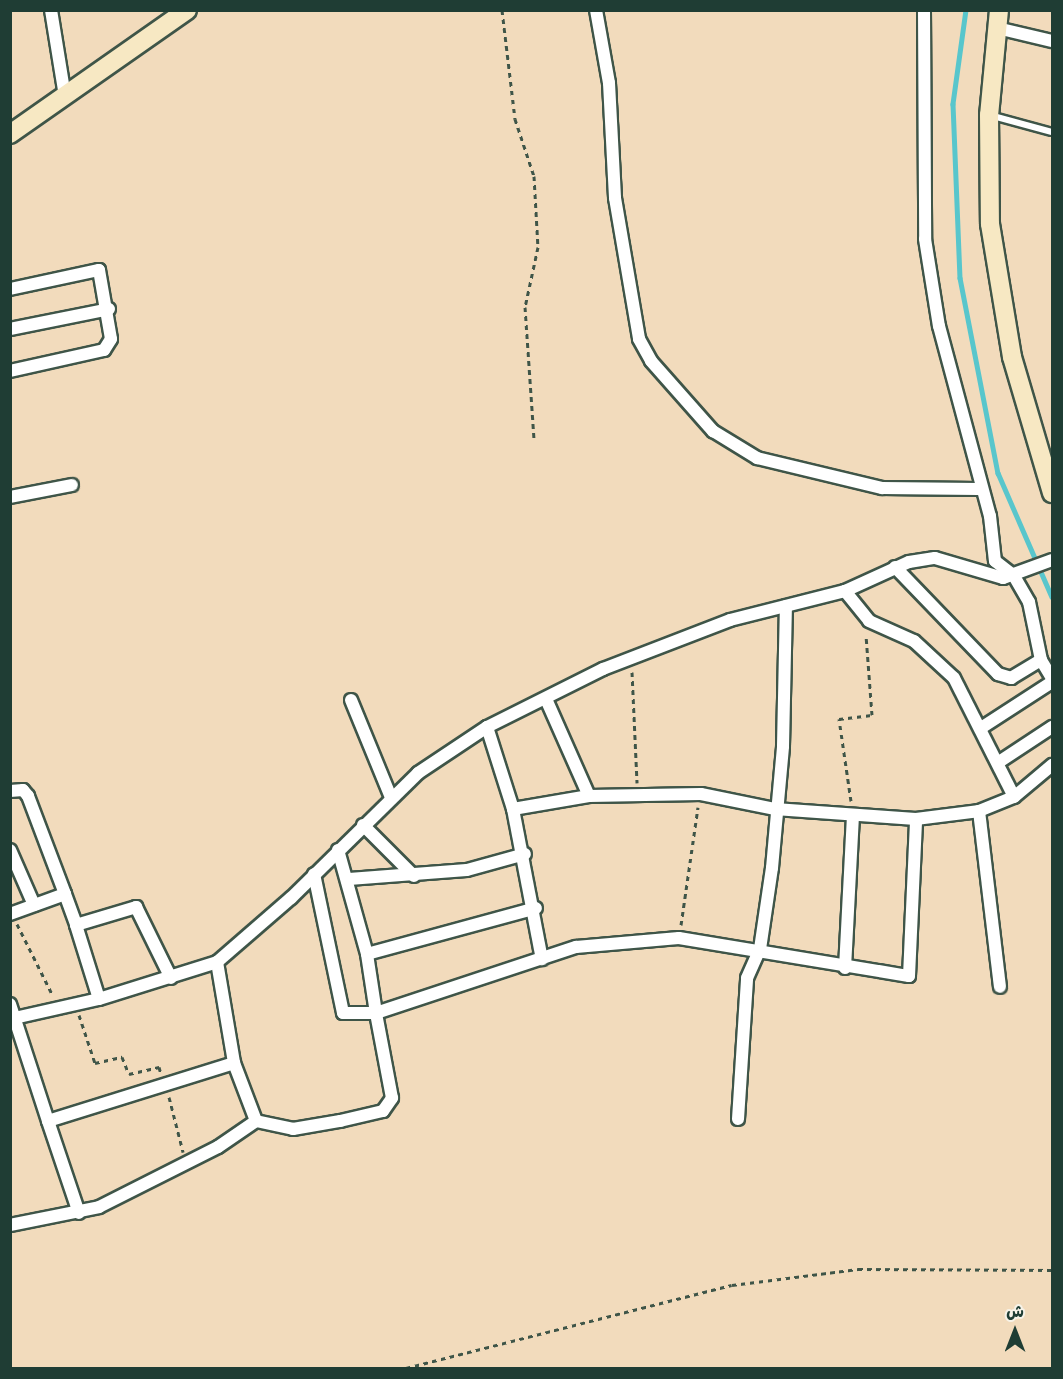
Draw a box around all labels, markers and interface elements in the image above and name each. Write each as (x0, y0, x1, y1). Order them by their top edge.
north arrow (985, 1301, 1045, 1361)
text: ش (1006, 1301, 1024, 1325)

